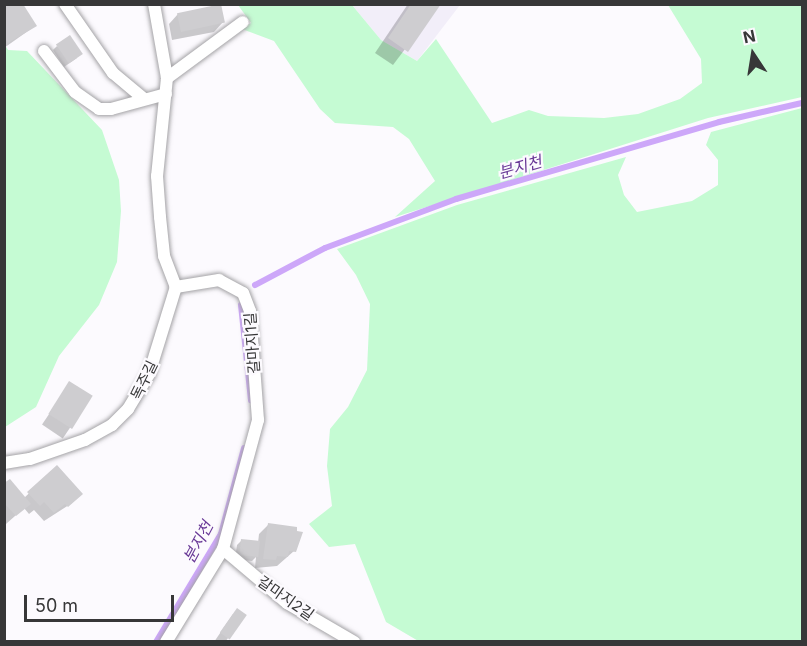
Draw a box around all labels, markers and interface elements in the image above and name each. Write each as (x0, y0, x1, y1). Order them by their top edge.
north arrow (723, 24, 783, 84)
text: N (741, 25, 757, 47)
water label: 분지천 (496, 152, 544, 182)
street label: 갈마지1길 (241, 312, 263, 374)
street label: 독주길 (127, 357, 161, 403)
water label: 분지천 (179, 518, 217, 566)
street label: 갈마지2길 (254, 572, 318, 624)
scale bar (27, 583, 177, 621)
text: 50 m (35, 595, 78, 616)

